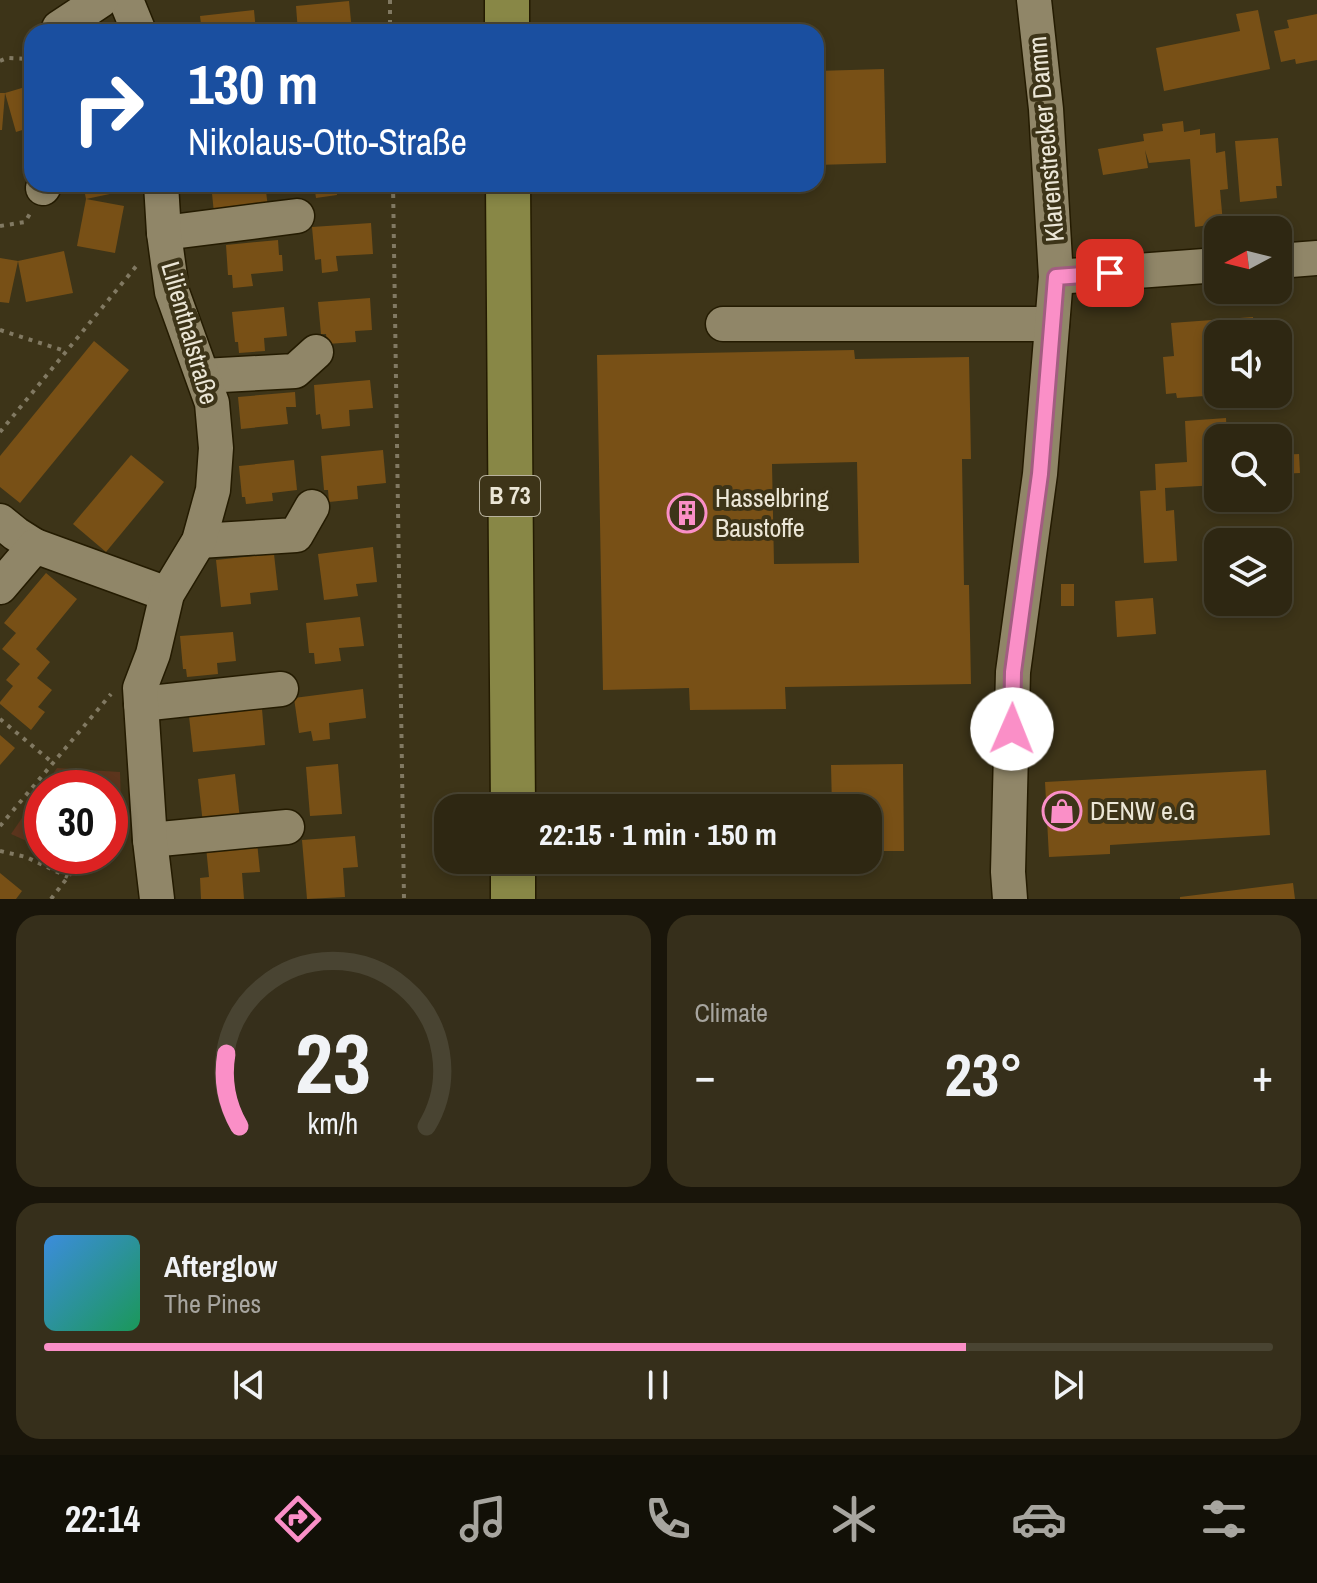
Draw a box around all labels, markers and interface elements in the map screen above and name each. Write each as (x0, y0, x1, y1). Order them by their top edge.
street label: Klarenstrecker Damm (1019, 35, 1072, 243)
text: 130 m (188, 46, 318, 121)
icon: right (56, 56, 160, 160)
text: Nikolaus-Otto-Straße (188, 118, 467, 166)
north arrow (1204, 216, 1292, 304)
map controls (1204, 216, 1292, 616)
pin (1076, 239, 1144, 307)
icon: arrive (1088, 251, 1132, 295)
street label: Lilienthalstraße (153, 257, 228, 408)
button: sound (1204, 320, 1292, 408)
button: search (1204, 424, 1292, 512)
road number: B 73 (480, 476, 540, 516)
place label: Hasselbring Baustoffe (715, 480, 829, 545)
building icon: Hasselbring Baustoffe (666, 492, 708, 534)
button: layers (1204, 528, 1292, 616)
position arrow (970, 687, 1054, 771)
speed limit sign: 30 (24, 770, 128, 874)
shop icon: DENW e.G (1041, 790, 1083, 832)
place label: DENW e.G (1090, 793, 1195, 828)
text: 22:15 · 1 min · 150 m (539, 814, 777, 854)
text: Climate (695, 995, 768, 1030)
text: 23 (295, 1007, 371, 1119)
text: 23° (944, 1034, 1023, 1115)
text: − (695, 1045, 716, 1105)
text: + (1252, 1045, 1273, 1105)
text: km/h (308, 1104, 359, 1143)
text: Afterglow (164, 1246, 277, 1286)
text: The Pines (164, 1286, 261, 1321)
icon: previous (227, 1363, 271, 1407)
icon: pause (636, 1363, 680, 1407)
icon: next (1046, 1363, 1090, 1407)
icon: directions (270, 1491, 326, 1547)
icon: music (455, 1491, 511, 1547)
icon: phone (640, 1491, 696, 1547)
icon: climate (826, 1491, 882, 1547)
icon: car (1011, 1491, 1067, 1547)
icon: filters (1196, 1491, 1252, 1547)
text: 22:14 (65, 1495, 140, 1543)

